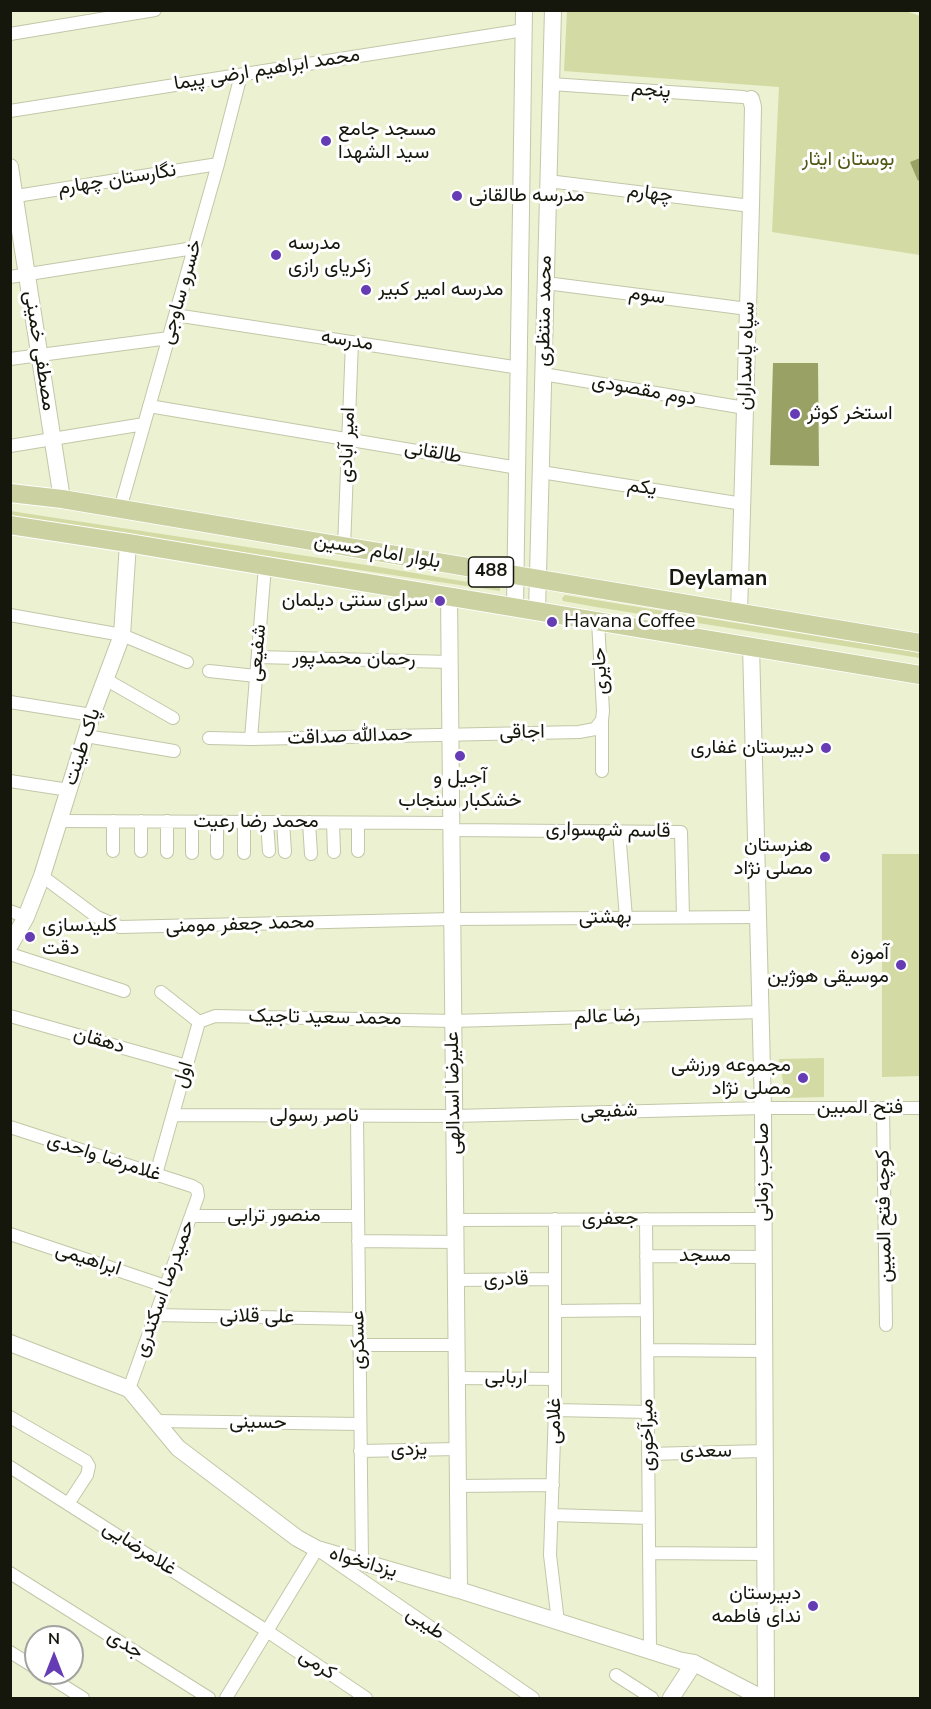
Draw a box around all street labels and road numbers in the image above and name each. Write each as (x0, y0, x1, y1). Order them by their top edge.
street label: محمد ابراهیم ارضی پیما (172, 43, 362, 97)
street label: پنجم (631, 78, 671, 104)
street label: نگارستان چهارم (56, 159, 178, 201)
street label: چهارم (626, 179, 674, 209)
street label: خسرو ساوجی (156, 237, 208, 347)
street label: محمد منتظری (532, 255, 558, 367)
street label: سوم (627, 282, 667, 310)
street label: مصطفی خمینی (18, 289, 60, 413)
street label: سپاه پاسداران (733, 301, 761, 411)
street label: مدرسه (319, 325, 375, 357)
street label: دوم مقصودی (590, 370, 698, 412)
street label: امیر آبادی (335, 407, 361, 483)
street label: طالقانی (402, 436, 464, 470)
street label: یکم (626, 474, 658, 502)
street label: بلوار امام حسین (312, 529, 442, 575)
road number: 488 (468, 557, 514, 587)
street label: شفیعی (244, 623, 272, 683)
street label: رحمان محمدپور (292, 646, 416, 672)
street label: حایری (588, 647, 614, 695)
street label: پاک طینت (59, 705, 107, 789)
street label: اجاقی (499, 721, 545, 745)
street label: حمدالله صداقت (287, 723, 413, 751)
street label: محمد رضا رعیت (193, 810, 319, 834)
street label: قاسم شهسواری (545, 818, 671, 844)
street label: بهشتی (578, 906, 632, 930)
street label: محمد جعفر مومنی (165, 910, 315, 940)
street label: رضا عالم (573, 1004, 641, 1030)
street label: محمد سعید تاجیک (248, 1005, 402, 1031)
street label: دهقان (71, 1022, 127, 1060)
street label: علیرضا اسدالهی (441, 1031, 467, 1155)
street label: اول (169, 1059, 199, 1091)
street label: فتح المبین (817, 1096, 903, 1120)
street label: شفیعی (580, 1099, 638, 1125)
street label: ناصر رسولی (269, 1104, 359, 1128)
street label: صاحب زمانی (751, 1123, 775, 1221)
street label: غلامرضا واحدی (44, 1128, 164, 1188)
street label: کوچه فتح المبین (872, 1149, 898, 1283)
street label: منصور ترابی (227, 1204, 321, 1228)
street label: جعفری (582, 1207, 638, 1231)
street label: حمیدرضا اسکندری (129, 1217, 201, 1361)
street label: ابراهیمی (52, 1238, 124, 1282)
street label: مسجد (679, 1244, 731, 1268)
street label: قادری (483, 1268, 529, 1292)
street label: علی قلانی (219, 1304, 295, 1330)
street label: عسکری (346, 1310, 372, 1370)
street label: اربابی (484, 1366, 528, 1390)
street label: غلامی (543, 1398, 567, 1444)
street label: میرآخوری (635, 1398, 661, 1472)
street label: حسینی (229, 1411, 287, 1435)
street label: یزدی (390, 1438, 428, 1462)
street label: سعدی (680, 1440, 732, 1464)
street label: غلامرضایی (98, 1516, 180, 1582)
street label: یزدانخواه (326, 1542, 400, 1584)
street label: طیبی (401, 1602, 449, 1646)
street label: جدی (102, 1625, 148, 1665)
street label: کرمی (294, 1644, 340, 1686)

